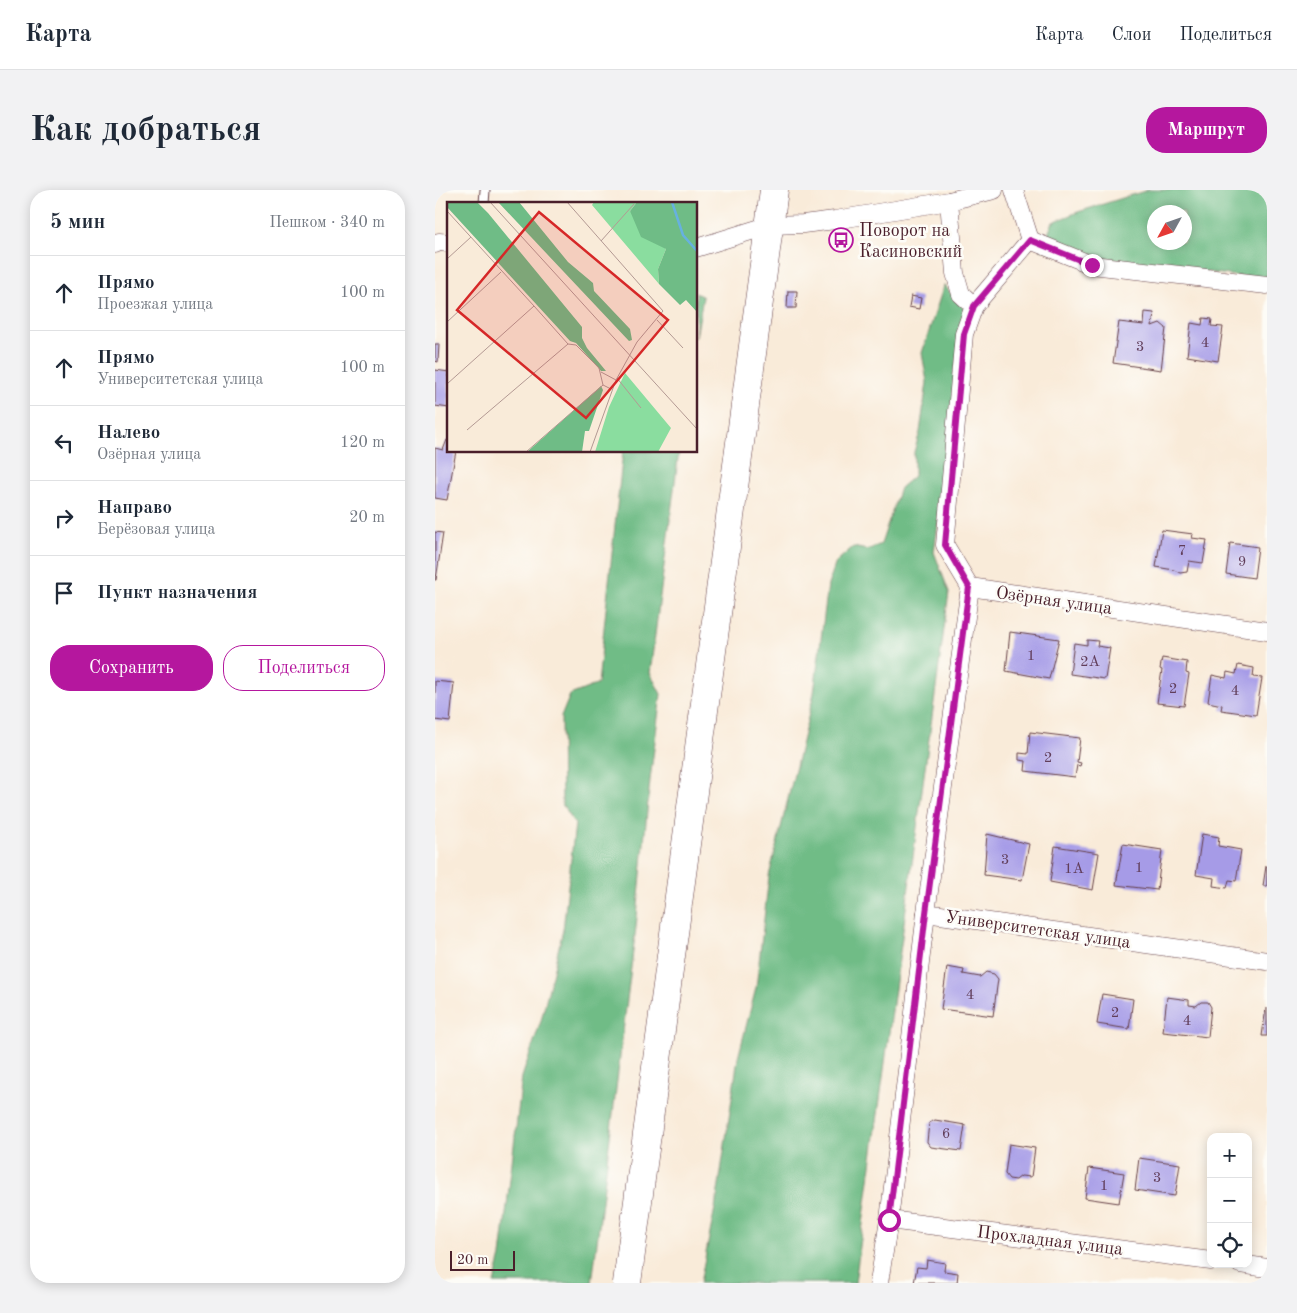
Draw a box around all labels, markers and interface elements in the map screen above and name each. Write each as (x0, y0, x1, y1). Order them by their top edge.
text: Карта (25, 23, 92, 47)
text: Карта (1035, 26, 1084, 44)
text: Слои (1112, 26, 1151, 44)
text: Поделиться (1179, 26, 1272, 44)
button: Маршрут (1146, 107, 1267, 153)
text: Как добраться (30, 113, 261, 148)
inset map (447, 202, 697, 452)
north arrow (1147, 205, 1192, 250)
text: 5 мин (50, 212, 105, 233)
text: Пешком · 340 m (269, 215, 385, 231)
place label: Поворот на Касиновский (859, 222, 962, 261)
bus stop icon: Поворот на Касиновский (828, 227, 854, 253)
route end (1081, 254, 1104, 277)
text: Прямо (97, 274, 155, 293)
icon: ahead (50, 279, 78, 307)
text: 100 m (340, 285, 385, 301)
text: Проезжая улица (97, 297, 213, 313)
house number: 4 (1201, 336, 1209, 351)
house number: 3 (1136, 340, 1144, 355)
text: Прямо (97, 349, 155, 368)
icon: ahead (50, 354, 78, 382)
text: 100 m (340, 360, 385, 376)
text: Университетская улица (97, 372, 263, 388)
text: Налево (97, 424, 160, 443)
icon: left (50, 429, 78, 457)
text: 120 m (340, 435, 385, 451)
text: Озёрная улица (97, 447, 201, 463)
text: Направо (97, 499, 172, 518)
icon: right (50, 504, 78, 532)
text: 20 m (349, 510, 385, 526)
text: Берёзовая улица (97, 522, 216, 538)
house number: 7 (1178, 544, 1186, 559)
house number: 9 (1238, 555, 1246, 570)
icon: arrive (50, 579, 78, 607)
text: Пункт назначения (97, 584, 257, 603)
street label: Озёрная улица (995, 584, 1113, 618)
button: Сохранить (50, 645, 213, 691)
button: Поделиться (223, 645, 385, 691)
house number: 1 (1027, 649, 1035, 664)
house number: 2А (1080, 655, 1101, 670)
house number: 2 (1169, 682, 1177, 697)
house number: 4 (1231, 684, 1239, 699)
house number: 2 (1044, 751, 1052, 766)
house number: 3 (1001, 853, 1009, 868)
house number: 1 (1135, 861, 1143, 876)
house number: 1А (1064, 862, 1085, 877)
street label: Университетская улица (944, 908, 1132, 952)
house number: 4 (966, 988, 974, 1003)
house number: 2 (1111, 1006, 1119, 1021)
house number: 4 (1183, 1014, 1191, 1029)
house number: 6 (942, 1127, 950, 1142)
map controls (1207, 1133, 1252, 1268)
button: + (1207, 1133, 1252, 1178)
house number: 3 (1153, 1171, 1161, 1186)
button: − (1207, 1178, 1252, 1223)
house number: 1 (1100, 1179, 1108, 1194)
route start (878, 1209, 901, 1232)
street label: Прохладная улица (976, 1223, 1124, 1259)
button: locate (1207, 1223, 1252, 1268)
scale bar (450, 1248, 515, 1271)
text: 20 m (457, 1253, 488, 1267)

